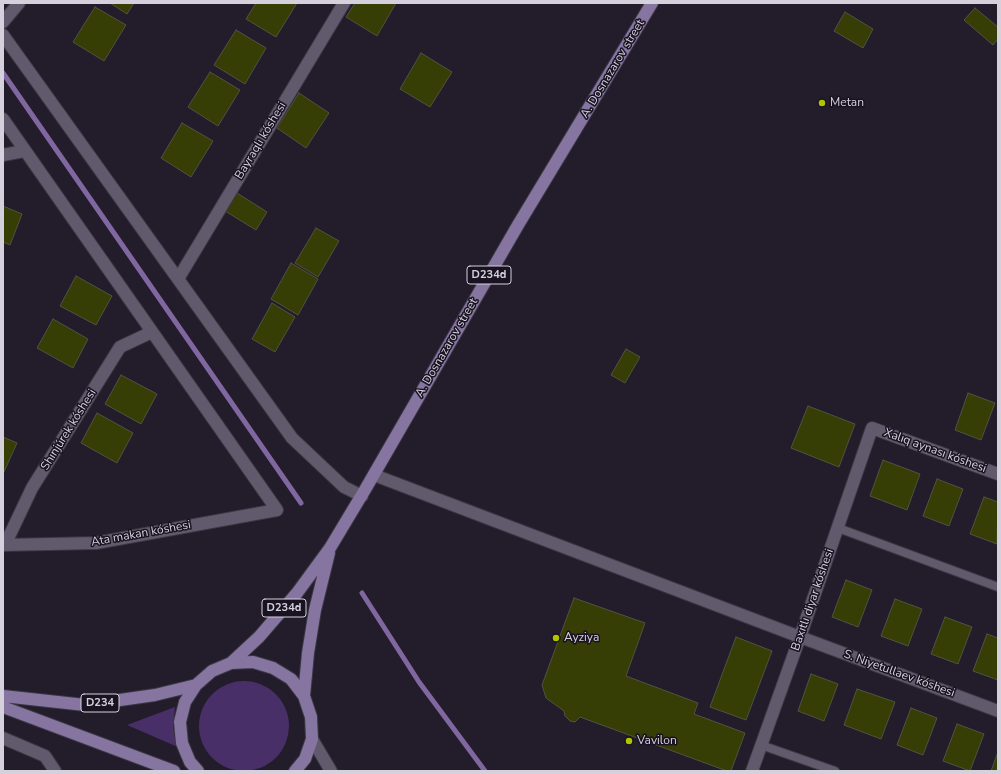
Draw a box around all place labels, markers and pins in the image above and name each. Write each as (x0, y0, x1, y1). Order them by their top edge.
place label: Metan (830, 96, 864, 110)
marker: Metan (817, 98, 827, 108)
place label: Ayziya (564, 631, 599, 645)
marker: Ayziya (551, 633, 561, 643)
place label: Vavilon (637, 734, 677, 748)
marker: Vavilon (624, 736, 634, 746)

